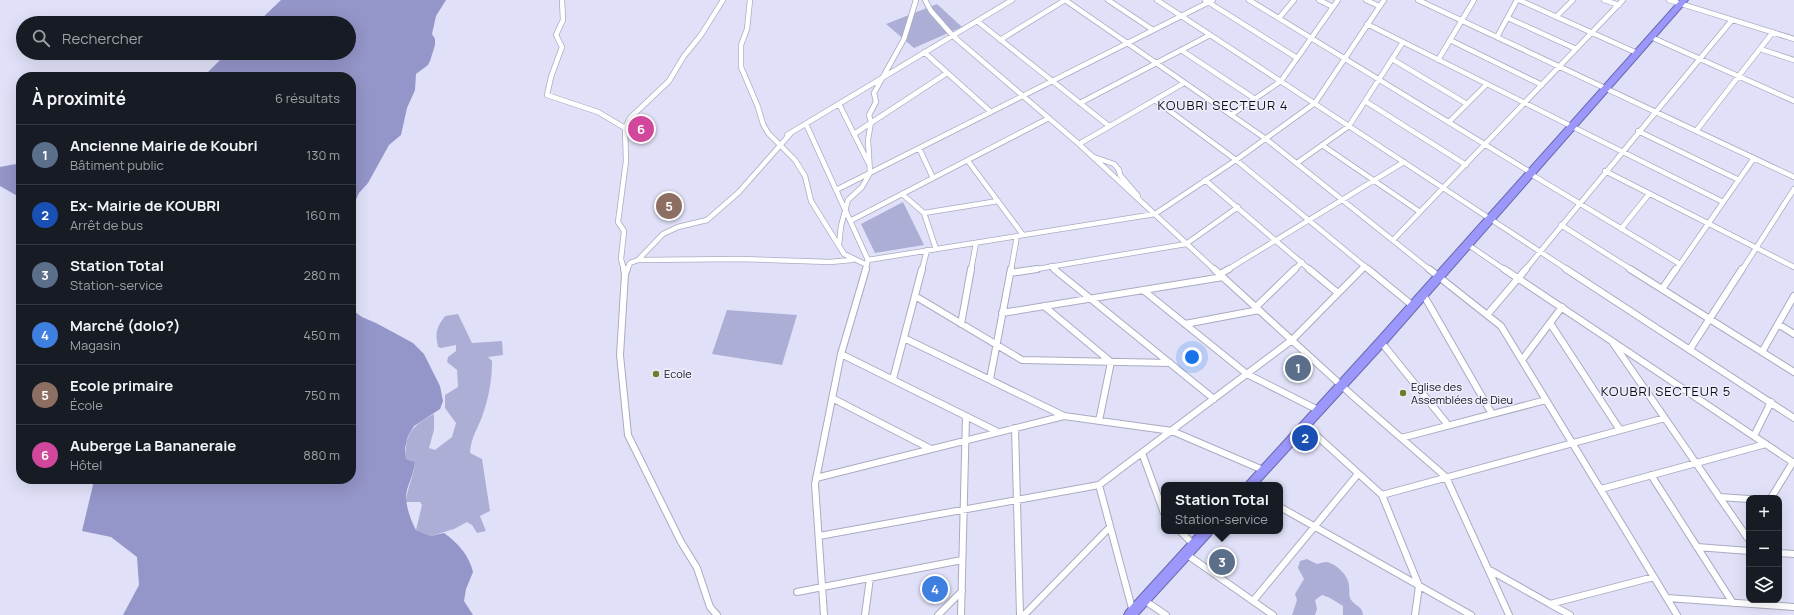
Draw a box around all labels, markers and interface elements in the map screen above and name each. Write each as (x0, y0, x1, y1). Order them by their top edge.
search box (16, 16, 356, 60)
icon: search (30, 27, 52, 49)
text: Rechercher (62, 28, 143, 49)
text: À proximité (32, 87, 126, 110)
text: 6 résultats (275, 89, 340, 107)
district label: KOUBRI SECTEUR 4 (1158, 96, 1288, 114)
pin: 6 (628, 114, 654, 144)
text: Ancienne Mairie de Koubri (70, 135, 258, 156)
text: 1 (42, 146, 48, 164)
text: 130 m (306, 146, 340, 164)
text: Bâtiment public (70, 156, 164, 174)
pin: 5 (656, 191, 682, 221)
text: Ex- Mairie de KOUBRI (70, 195, 220, 216)
text: 2 (41, 206, 49, 224)
text: 160 m (305, 206, 340, 224)
text: Arrêt de bus (70, 216, 143, 234)
text: Station Total (70, 255, 164, 276)
text: 3 (41, 266, 49, 284)
text: 280 m (303, 266, 340, 284)
text: Station-service (70, 276, 163, 294)
text: Marché (dolo?) (70, 315, 181, 336)
text: 4 (41, 326, 49, 344)
text: 450 m (303, 326, 340, 344)
text: Magasin (70, 336, 121, 354)
your location (1182, 347, 1202, 367)
pin: 1 (1285, 353, 1311, 383)
place label: Ecole (664, 366, 692, 381)
marker: Ecole (651, 369, 661, 379)
text: Ecole primaire (70, 375, 173, 396)
place label: Eglise des Assemblées de Dieu (1411, 379, 1513, 407)
district label: KOUBRI SECTEUR 5 (1601, 382, 1731, 400)
text: 5 (41, 386, 49, 404)
text: 750 m (304, 386, 340, 404)
marker: Eglise des Assemblées de Dieu (1398, 388, 1408, 398)
text: École (70, 396, 103, 414)
pin: 2 (1292, 423, 1318, 453)
text: Auberge La Bananeraie (70, 435, 236, 456)
text: 6 (41, 446, 49, 464)
text: 880 m (303, 446, 340, 464)
text: Hôtel (70, 456, 102, 474)
popup (1161, 482, 1283, 534)
text: Station Total (1175, 489, 1269, 510)
map controls (1746, 495, 1782, 603)
button: + (1746, 495, 1782, 531)
text: Station-service (1175, 510, 1268, 528)
button: − (1746, 531, 1782, 567)
pin: 3 (1209, 547, 1235, 577)
button: layers (1746, 567, 1782, 603)
pin: 4 (922, 574, 948, 604)

